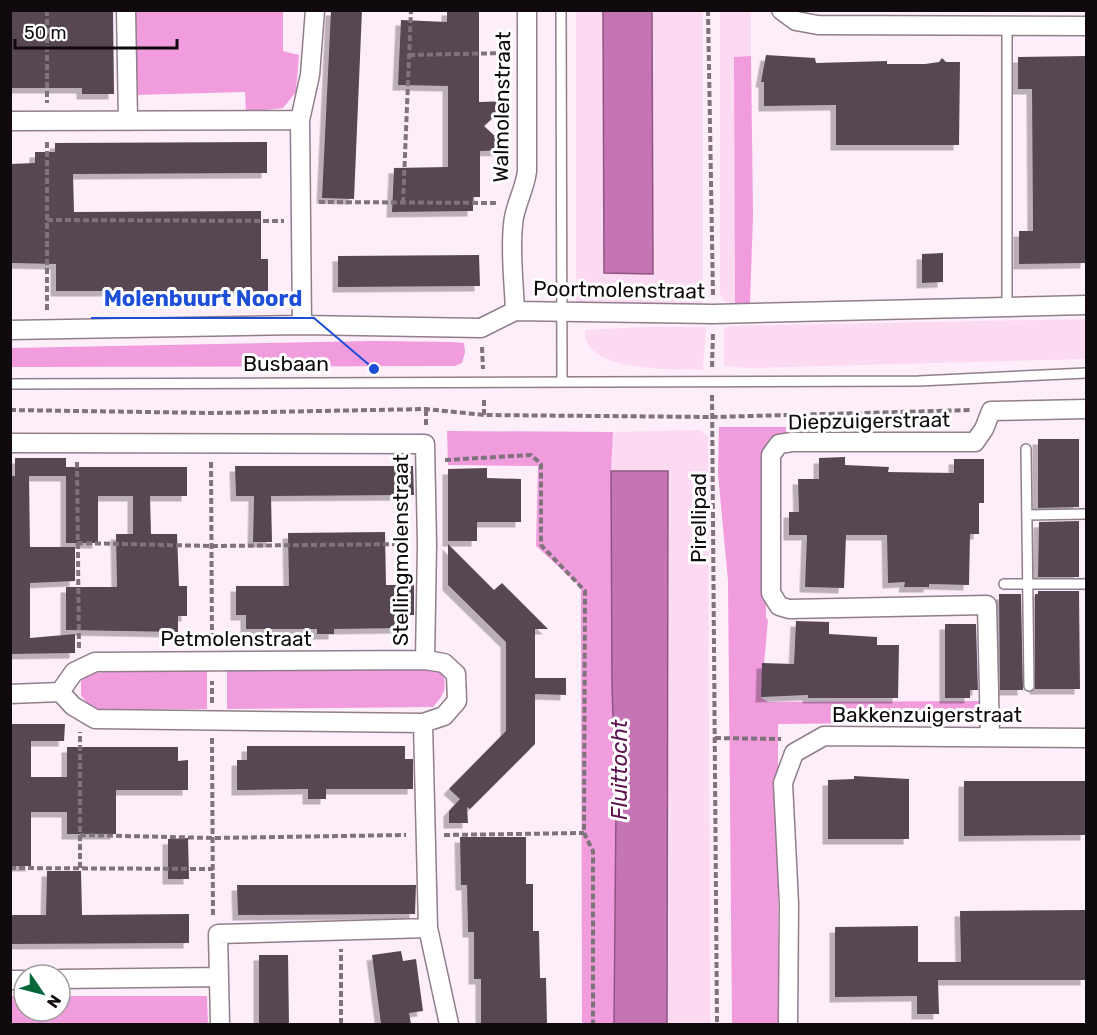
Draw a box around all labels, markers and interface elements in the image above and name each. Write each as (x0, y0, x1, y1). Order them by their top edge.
scale bar (15, 12, 177, 50)
text: 50 m (24, 22, 67, 44)
street label: Walmolenstraat (488, 31, 515, 183)
street label: Poortmolenstraat (533, 276, 705, 303)
callout: Molenbuurt Noord (91, 278, 314, 318)
text: Molenbuurt Noord (104, 285, 302, 312)
street label: Busbaan (243, 351, 329, 376)
street label: Diepzuigerstraat (788, 407, 950, 434)
street label: Stellingmolenstraat (388, 454, 413, 646)
street label: Pirellipad (686, 473, 711, 563)
street label: Petmolenstraat (160, 626, 312, 651)
street label: Bakkenzuigerstraat (832, 702, 1022, 727)
water label: Fluittocht (606, 719, 633, 820)
north arrow (12, 963, 72, 1023)
text: N (43, 991, 65, 1011)

